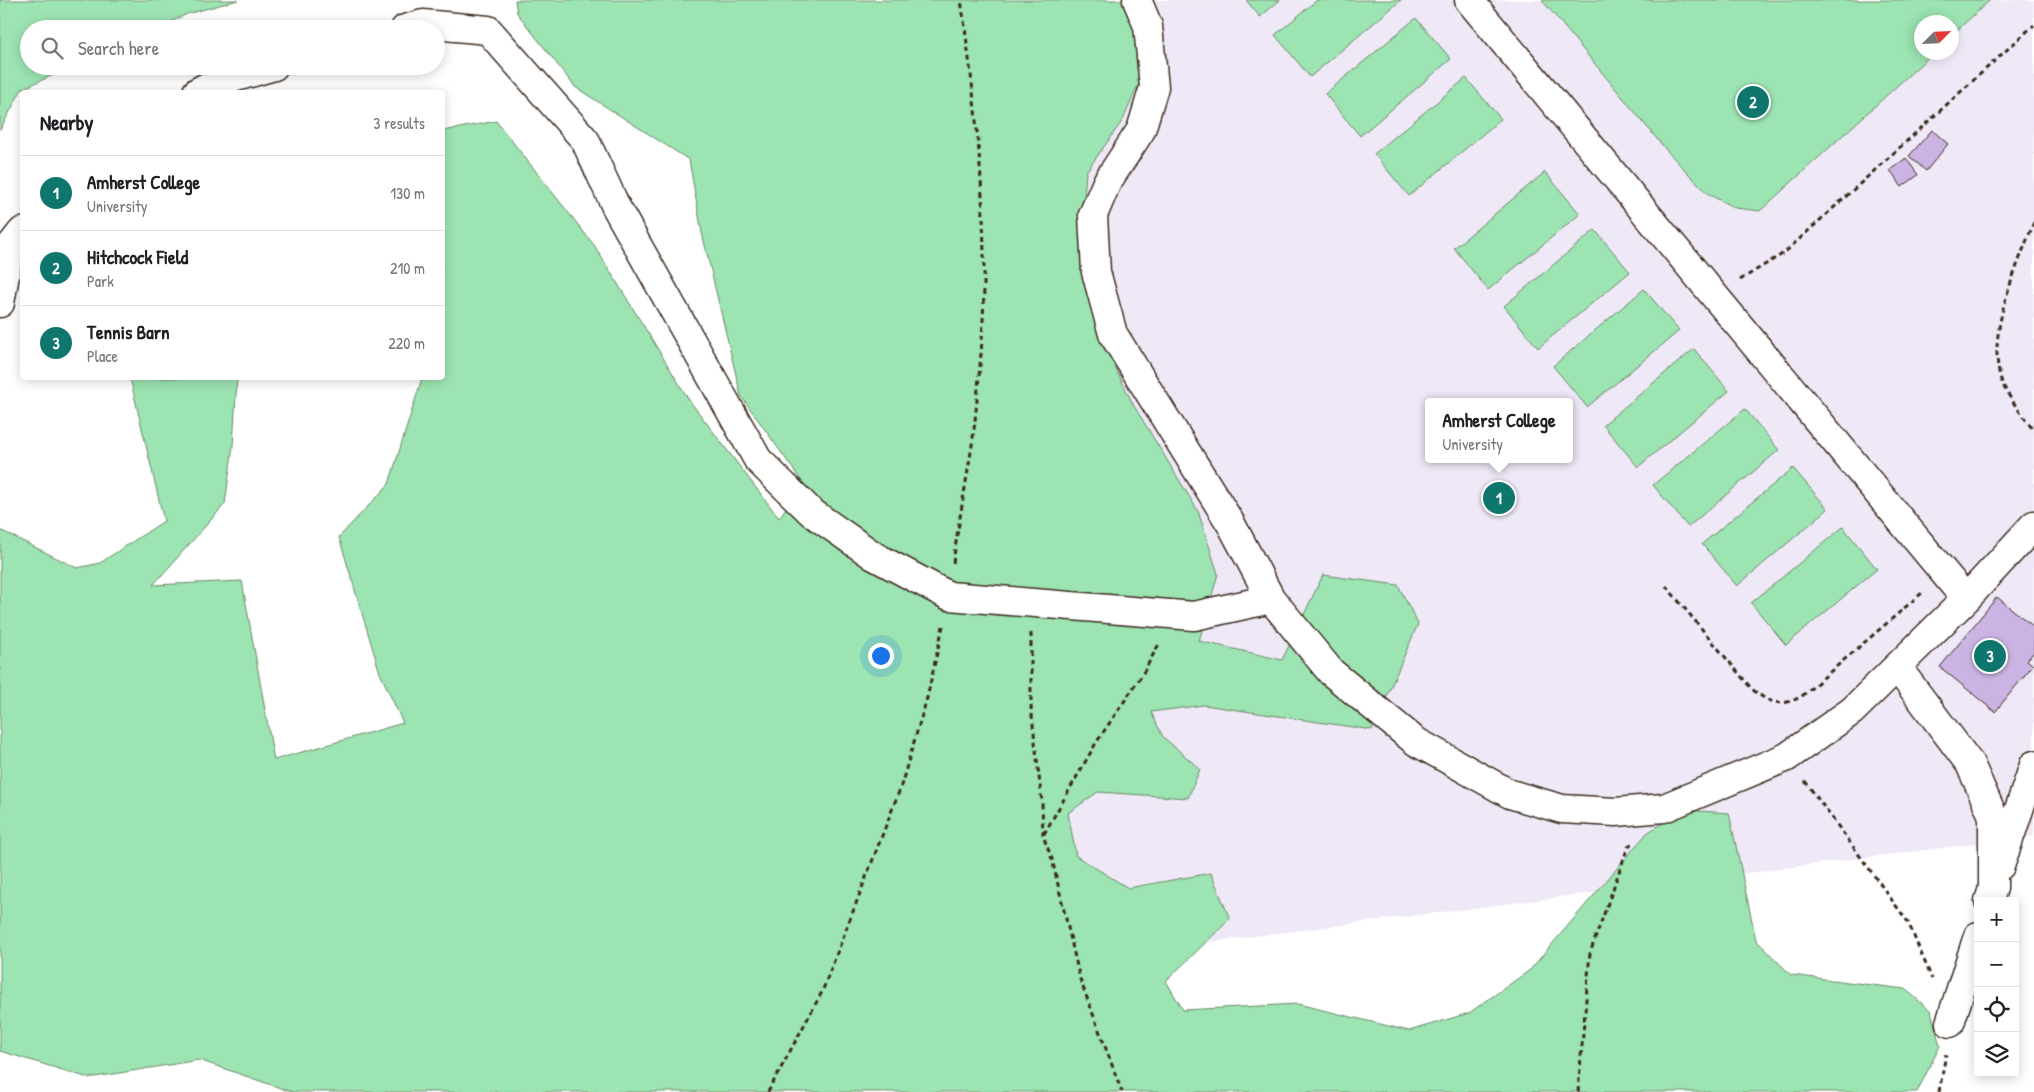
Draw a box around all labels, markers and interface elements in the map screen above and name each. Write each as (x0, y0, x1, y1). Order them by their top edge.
north arrow (1914, 15, 1959, 60)
search box (20, 20, 445, 75)
icon: search (38, 34, 66, 62)
text: Search here (78, 35, 159, 61)
pin: 2 (1737, 83, 1769, 121)
text: Nearby (40, 108, 93, 137)
text: 3 results (373, 112, 425, 134)
text: Amherst College (87, 169, 200, 195)
text: 1 (53, 182, 59, 204)
text: 130 m (390, 182, 425, 204)
text: University (87, 195, 148, 217)
text: Hitchcock Field (87, 244, 188, 270)
text: 2 (52, 257, 60, 279)
text: 210 m (390, 257, 425, 279)
text: Park (87, 270, 114, 292)
text: Tennis Barn (87, 319, 170, 345)
text: 3 (52, 332, 60, 354)
text: 220 m (388, 332, 425, 354)
text: Place (87, 345, 118, 367)
popup (1425, 398, 1573, 463)
text: Amherst College (1442, 407, 1556, 433)
text: University (1442, 433, 1503, 455)
pin: 1 (1483, 479, 1515, 517)
pin: 3 (1974, 637, 2006, 675)
your location (868, 643, 894, 669)
map controls (1974, 897, 2019, 1077)
button: + (1974, 897, 2019, 942)
button: − (1974, 942, 2019, 987)
button: locate (1974, 987, 2019, 1032)
button: layers (1974, 1032, 2019, 1077)

